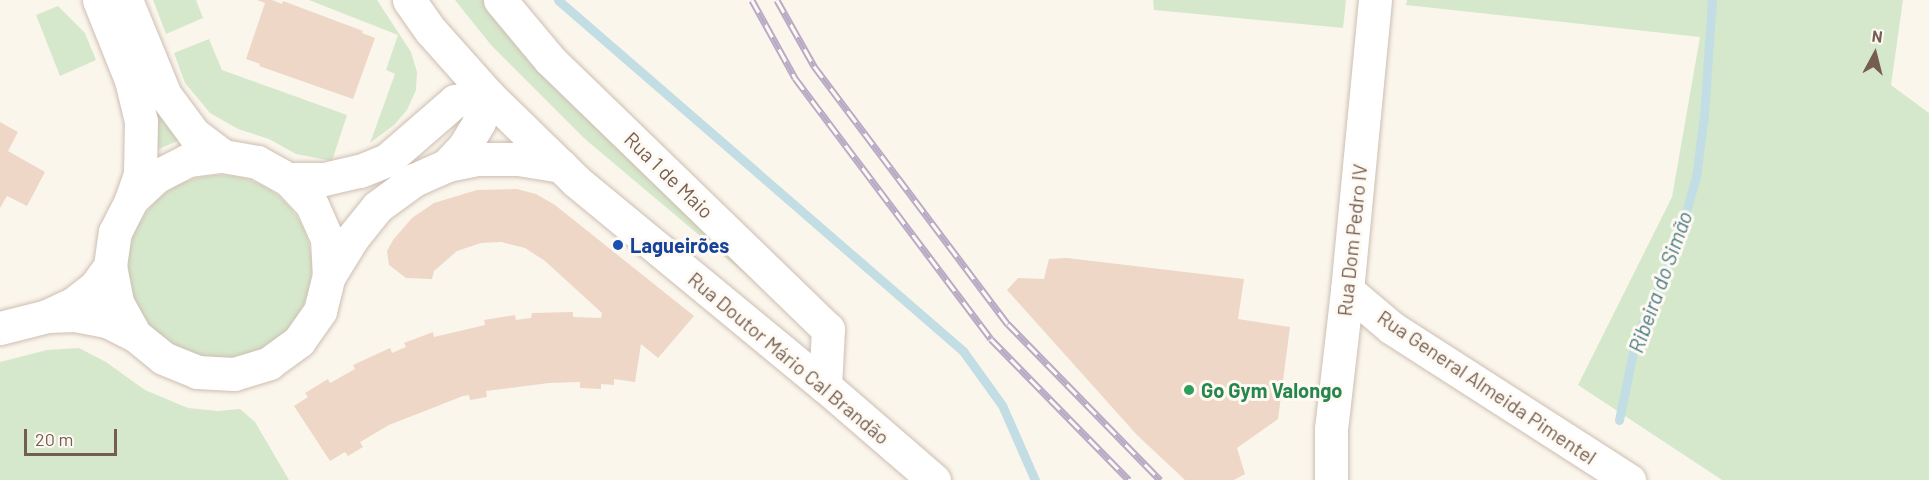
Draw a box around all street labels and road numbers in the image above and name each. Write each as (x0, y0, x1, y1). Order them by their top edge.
street label: Rua 1 de Maio (620, 127, 718, 223)
street label: Rua Dom Pedro IV (1332, 163, 1372, 317)
street label: Rua Doutor Mário Cal Brandão (683, 267, 895, 449)
street label: Rua General Almeida Pimentel (1373, 305, 1601, 469)

